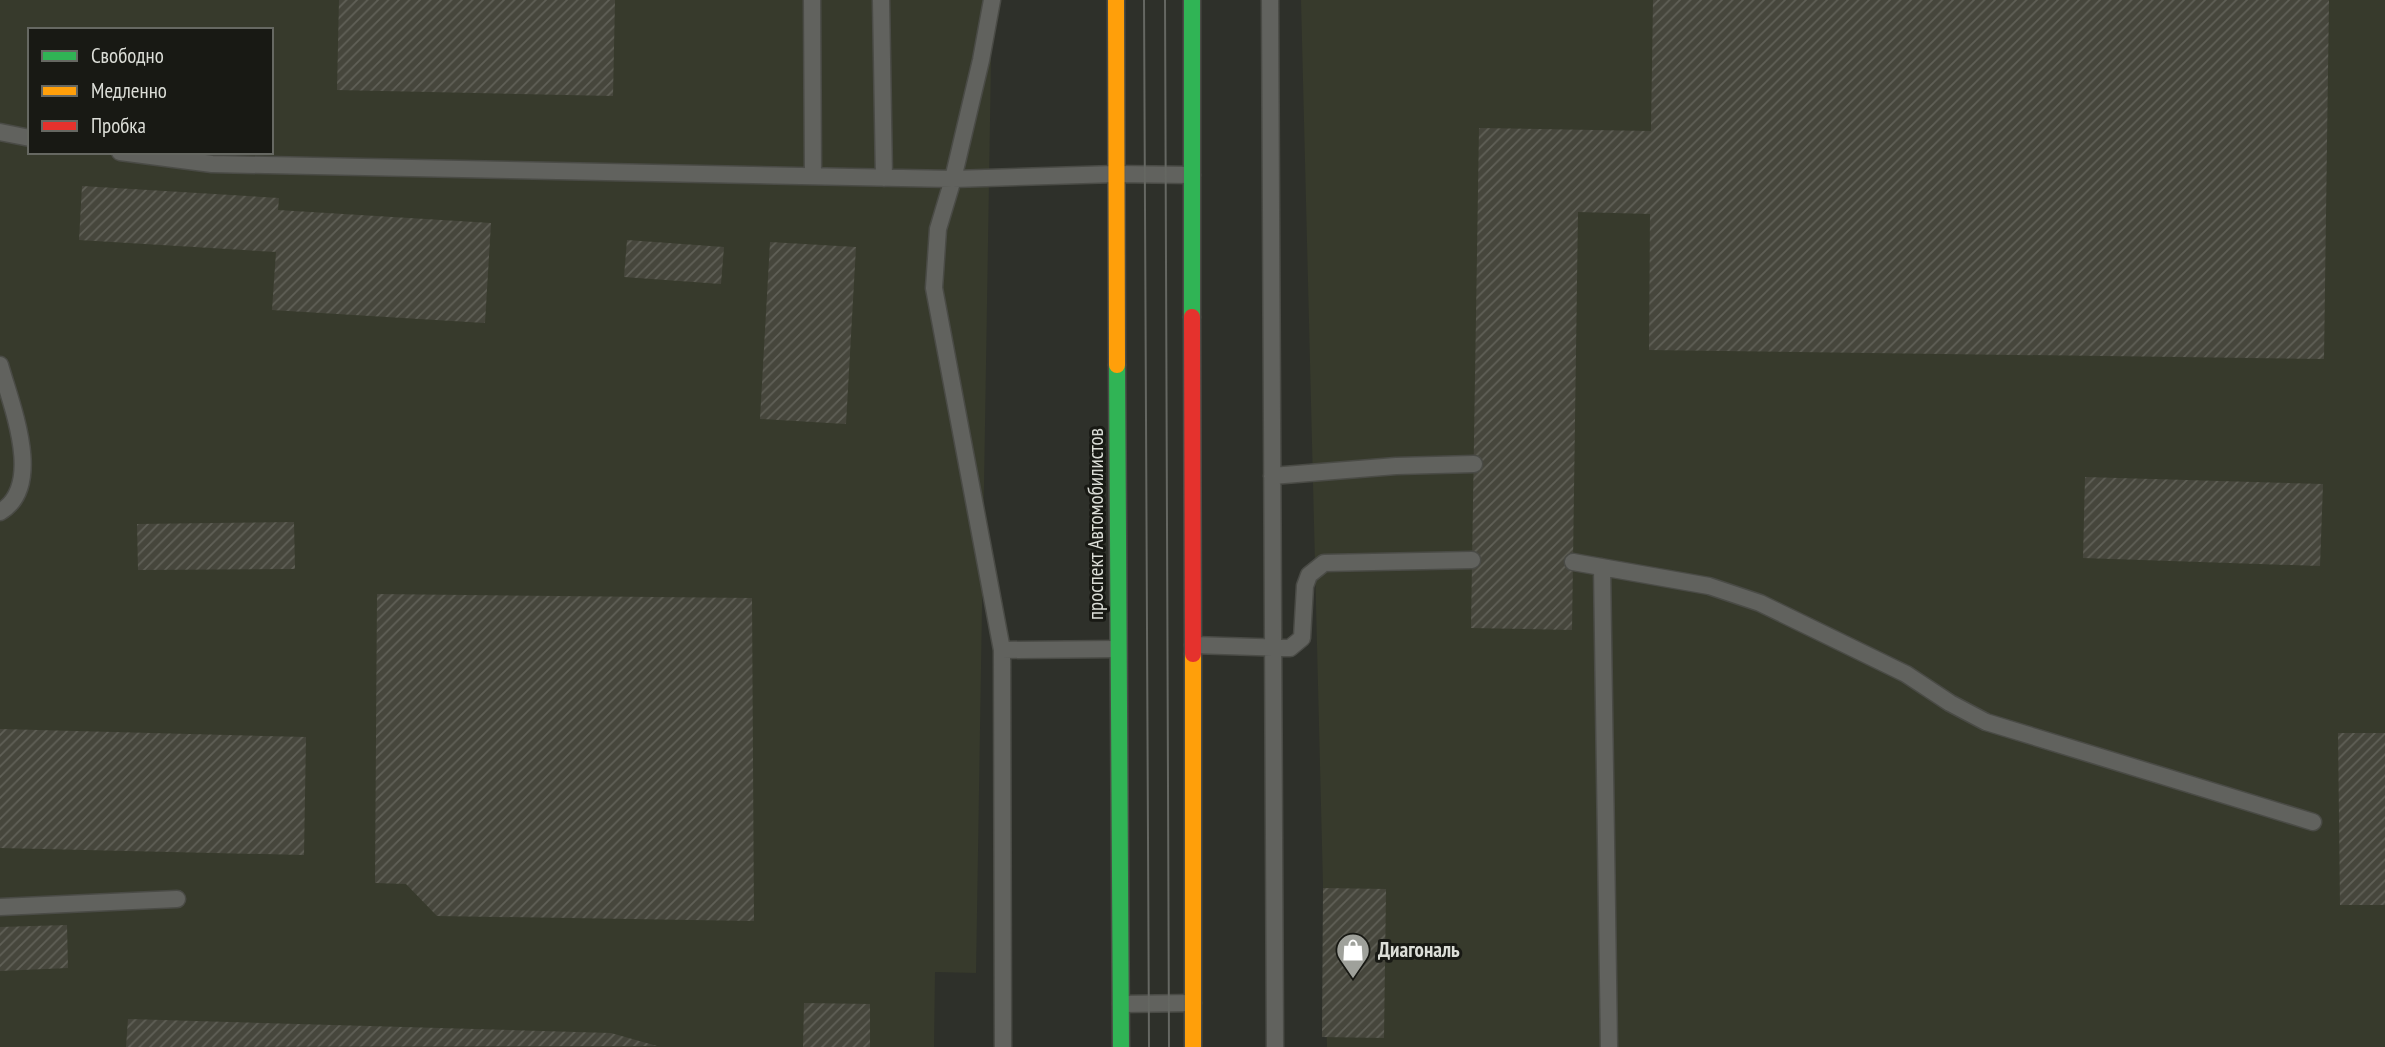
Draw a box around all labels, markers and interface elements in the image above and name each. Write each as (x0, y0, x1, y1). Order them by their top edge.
legend (28, 28, 273, 154)
text: Свободно (91, 42, 164, 69)
text: Медленно (91, 77, 167, 104)
text: Пробка (91, 112, 146, 139)
street label: проспект Автомобилистов (1082, 428, 1109, 620)
shop icon: Диагональ (1334, 931, 1372, 980)
place label: Диагональ (1378, 936, 1460, 963)

